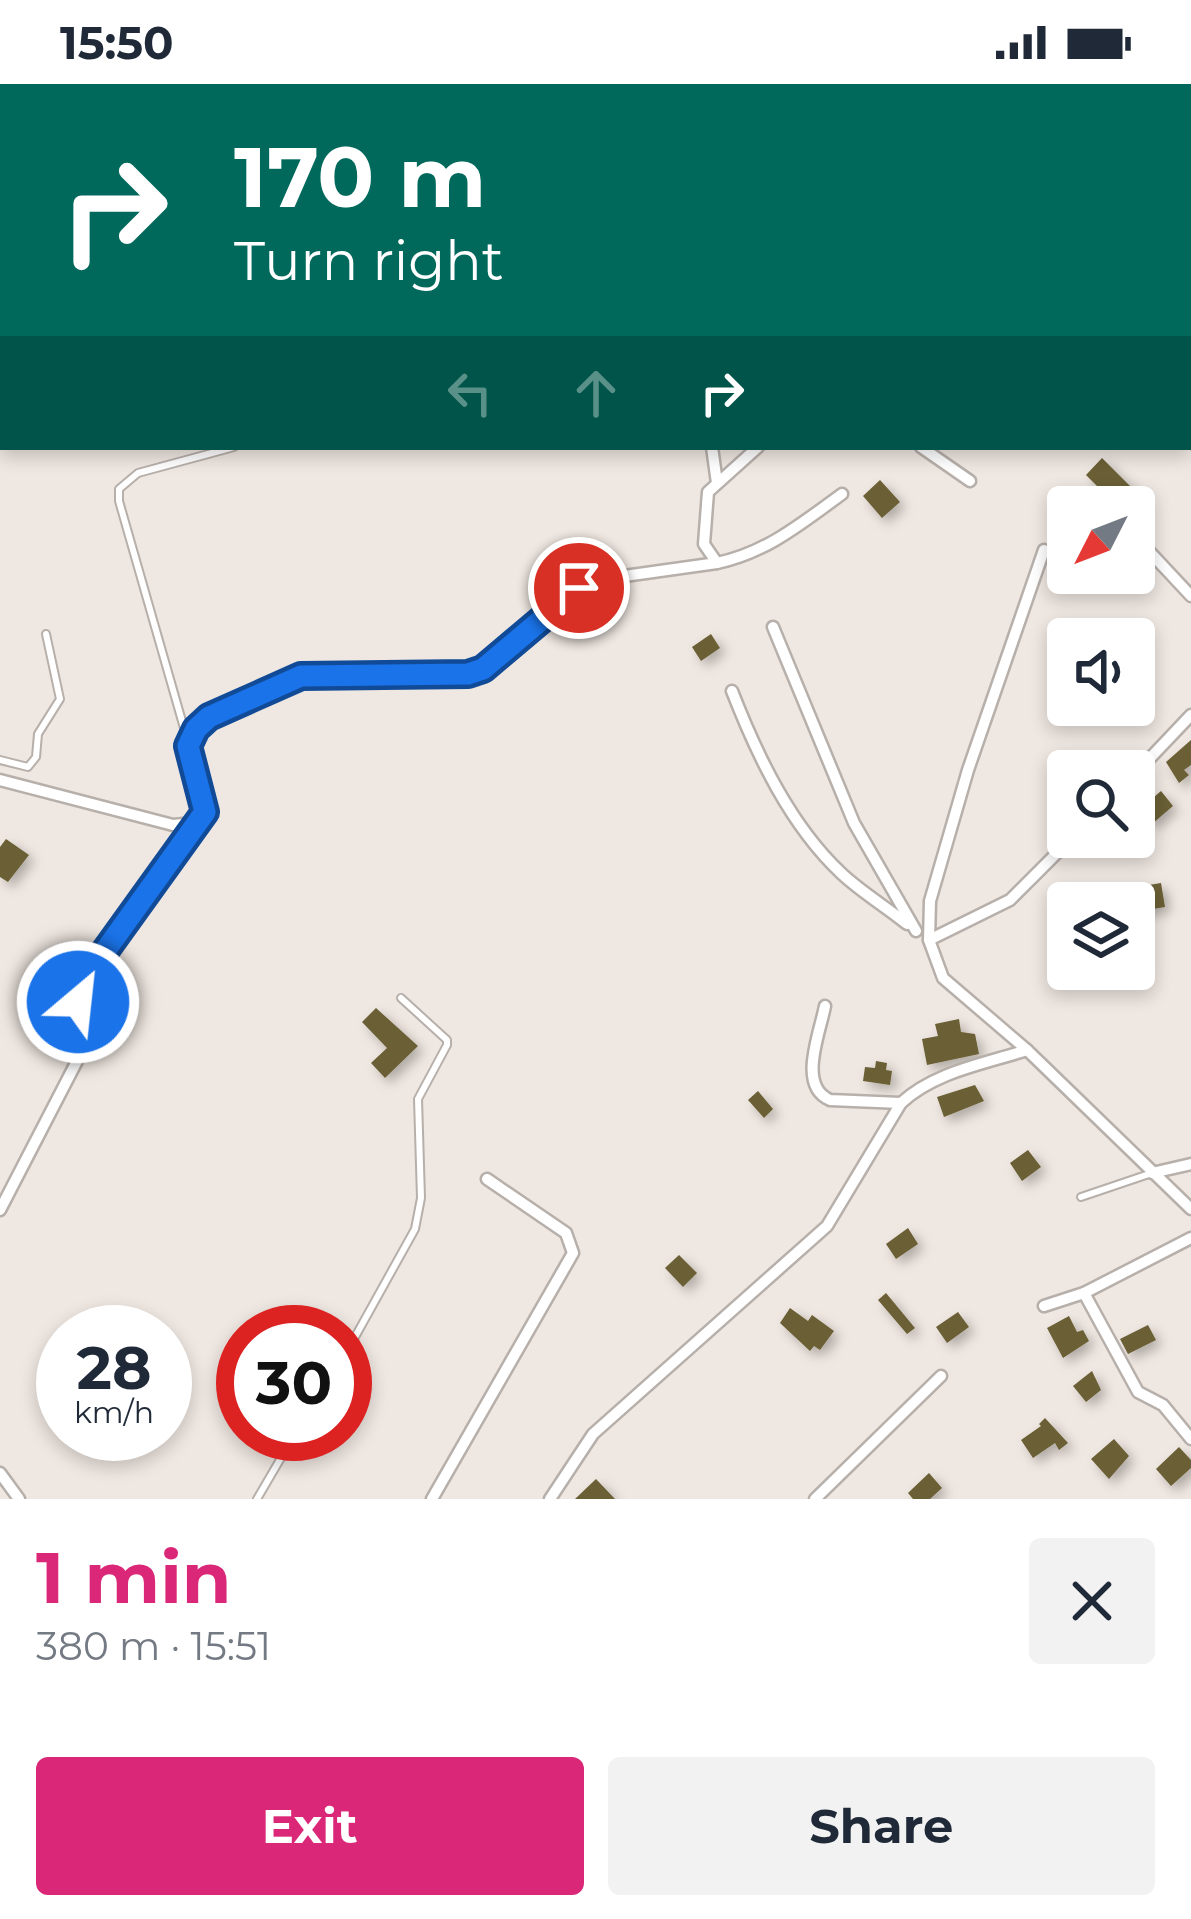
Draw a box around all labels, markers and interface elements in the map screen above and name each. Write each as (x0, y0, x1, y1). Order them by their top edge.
text: 15:50 (60, 15, 174, 70)
text: 170 m (234, 126, 486, 228)
icon: right (36, 132, 192, 288)
text: Turn right (234, 228, 504, 294)
icon: left (437, 360, 503, 426)
icon: ahead (563, 360, 629, 426)
icon: right (689, 360, 755, 426)
north arrow (1047, 486, 1155, 594)
map controls (1047, 486, 1155, 990)
pin (528, 537, 630, 639)
icon: arrive (546, 555, 612, 621)
button: sound (1047, 618, 1155, 726)
button: search (1047, 750, 1155, 858)
button: layers (1047, 882, 1155, 990)
position arrow (15, 939, 141, 1065)
speed limit sign: 30 (216, 1305, 372, 1461)
text: 28 (77, 1331, 152, 1404)
text: km/h (74, 1394, 154, 1431)
text: 1 min (36, 1533, 232, 1621)
button: close (1029, 1538, 1155, 1664)
text: 380 m · 15:51 (36, 1622, 271, 1670)
button: Exit (36, 1757, 584, 1895)
button: Share (608, 1757, 1155, 1895)

